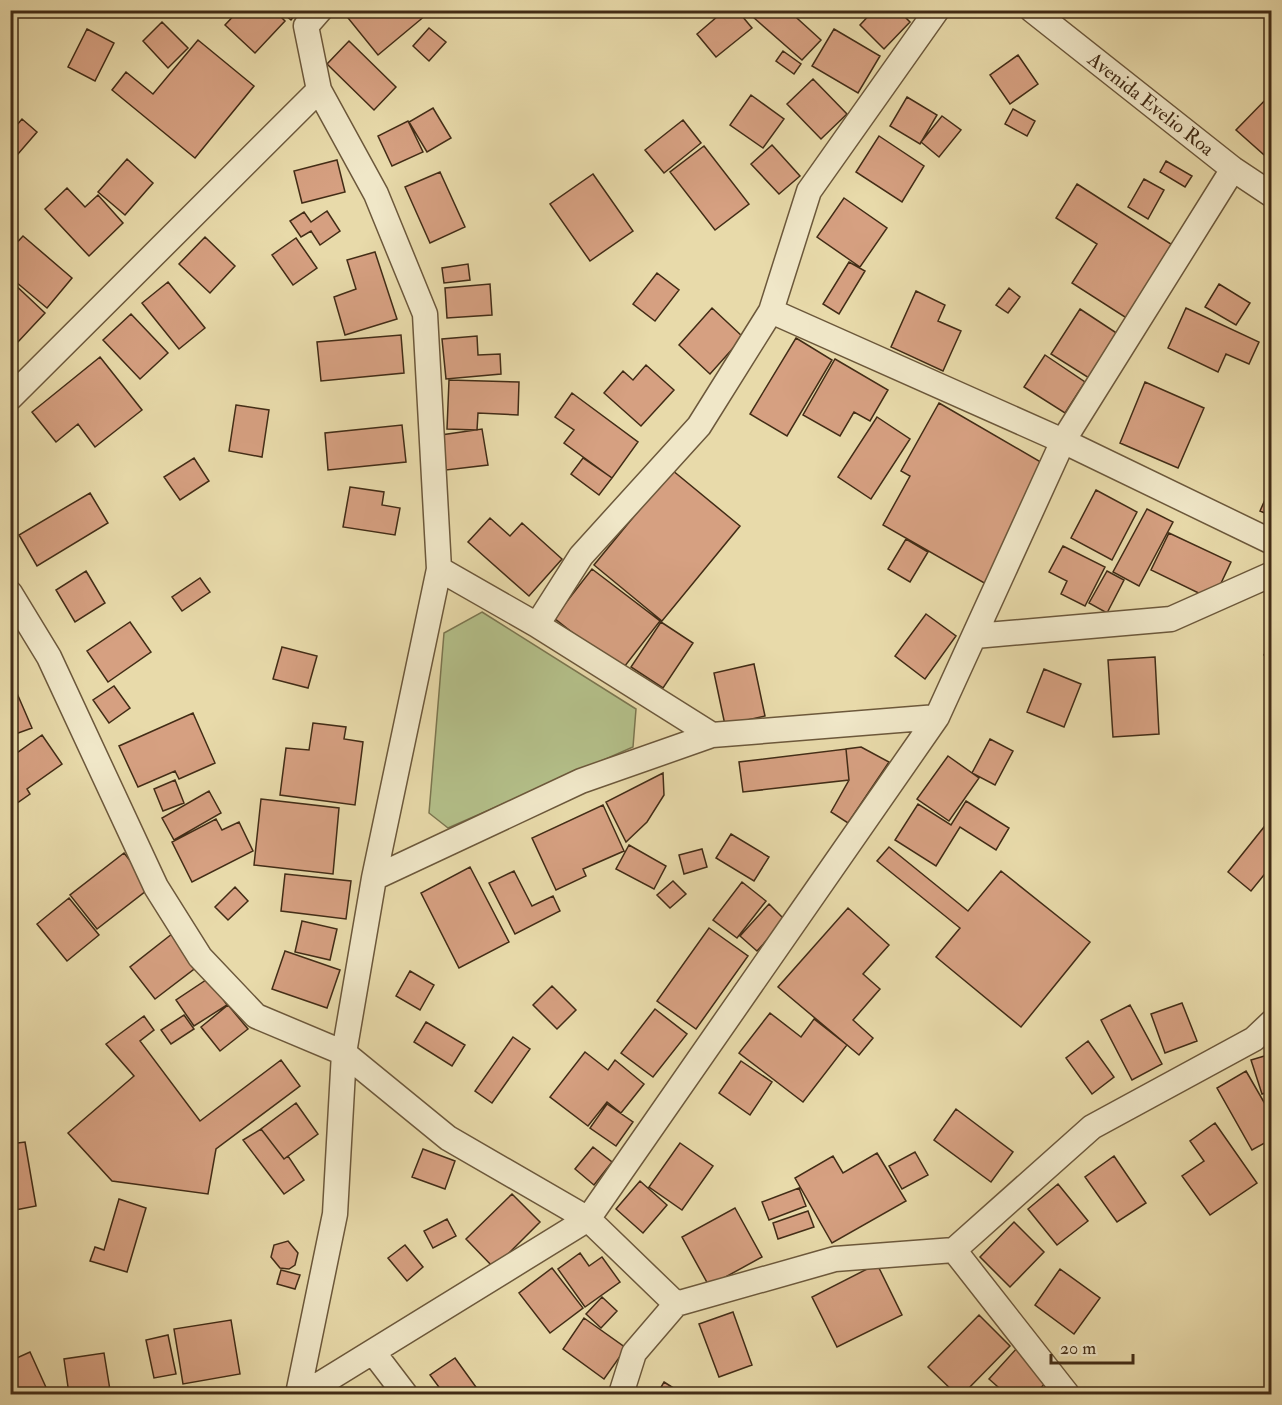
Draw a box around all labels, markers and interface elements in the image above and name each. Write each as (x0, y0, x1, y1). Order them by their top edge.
street label: Avenida Evelio Roa (1082, 46, 1220, 162)
scale bar (1051, 1327, 1134, 1365)
text: 20 m (1060, 1337, 1096, 1360)

